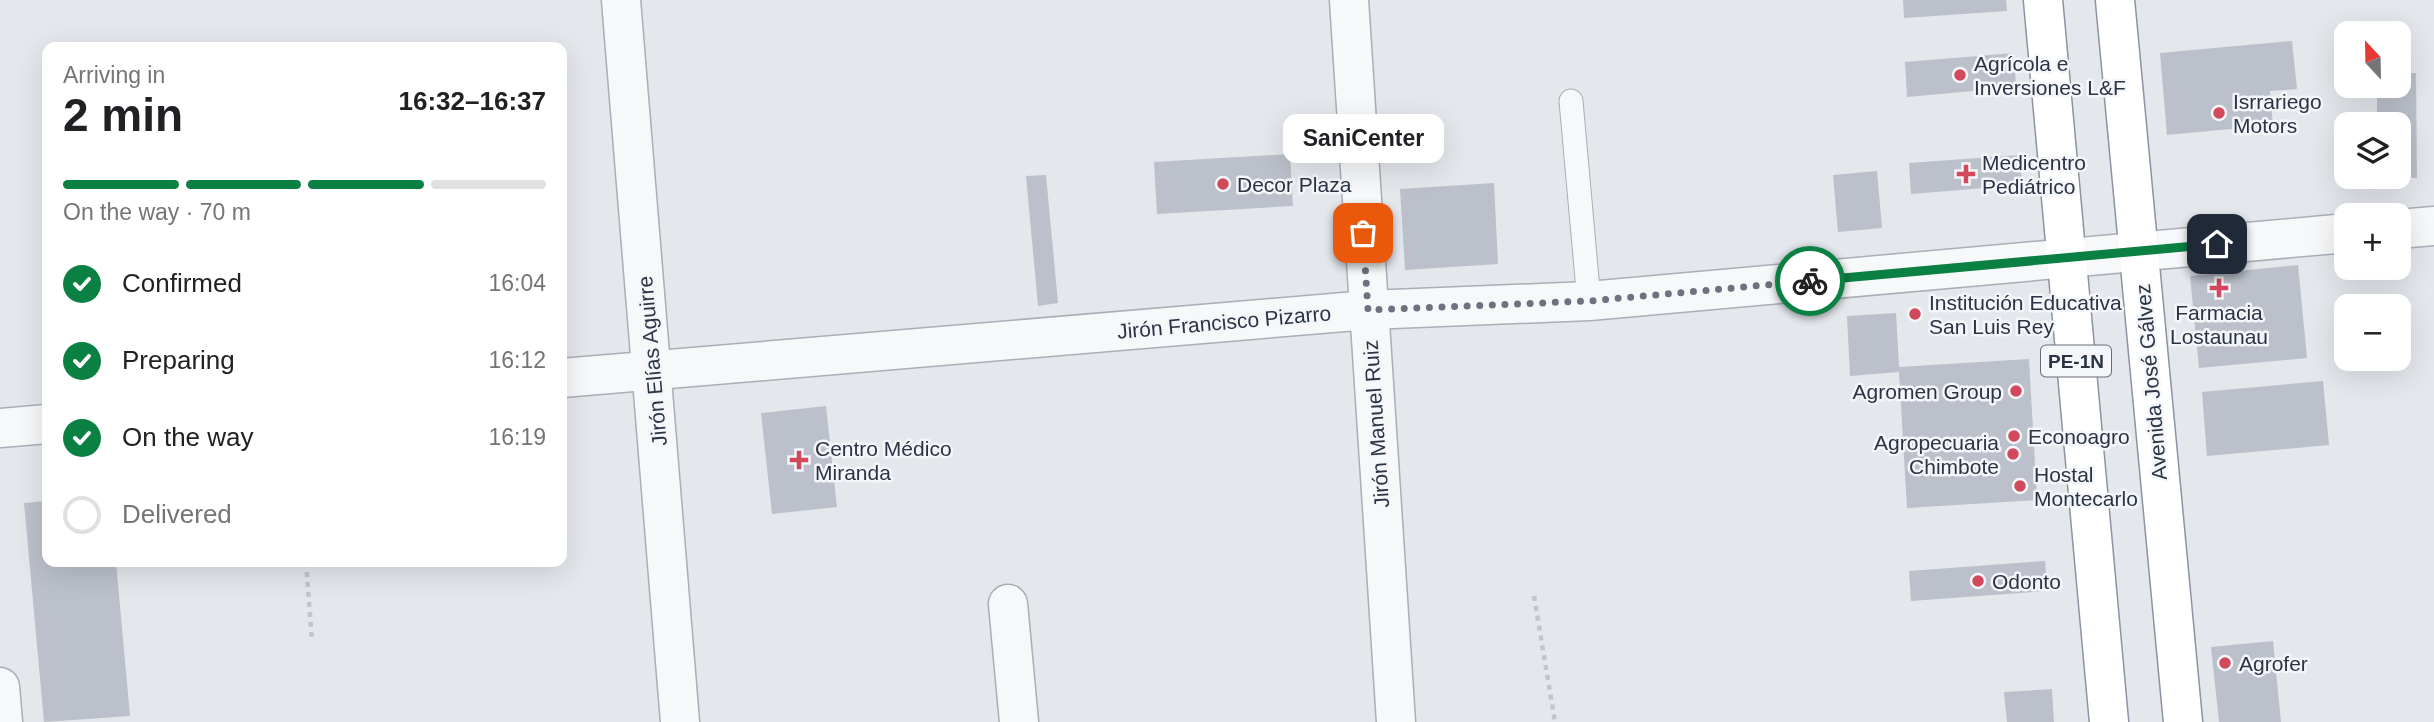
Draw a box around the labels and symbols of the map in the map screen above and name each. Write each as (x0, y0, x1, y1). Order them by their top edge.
north arrow (2334, 21, 2412, 98)
place label: Agrícola e Inversiones L&F (1974, 52, 2126, 99)
marker: Agrícola e Inversiones L&F (1952, 67, 1968, 83)
place label: Isrrariego Motors (2233, 90, 2322, 137)
marker: Isrrariego Motors (2211, 105, 2227, 121)
callout: SaniCenter (1282, 114, 1444, 163)
place label: Medicentro Pediátrico (1982, 151, 2086, 198)
marker: Medicentro Pediátrico (1956, 164, 1976, 184)
place label: Decor Plaza (1237, 173, 1352, 196)
marker: Decor Plaza (1215, 176, 1231, 192)
pin (1333, 203, 1393, 263)
pin (2187, 214, 2247, 274)
courier (1775, 246, 1845, 316)
street label: Jirón Elías Aguirre (633, 275, 671, 447)
marker: Farmacia Lostaunau (2211, 280, 2227, 296)
street label: Avenida José Gálvez (2131, 283, 2171, 481)
place label: Institución Educativa San Luis Rey (1929, 291, 2122, 338)
street label: Jirón Francisco Pizarro (1116, 301, 1332, 343)
place label: Farmacia Lostaunau (2170, 301, 2268, 348)
marker: Institución Educativa San Luis Rey (1907, 306, 1923, 322)
street label: Jirón Manuel Ruiz (1359, 339, 1393, 509)
road number: PE-1N (2041, 346, 2111, 376)
place label: Agromen Group (1853, 380, 2002, 403)
marker: Agromen Group (2008, 383, 2024, 399)
place label: Econoagro (2028, 425, 2130, 448)
marker: Econoagro (2006, 428, 2022, 444)
place label: Agropecuaria Chimbote (1874, 431, 1999, 478)
place label: Centro Médico Miranda (815, 437, 952, 484)
marker: Agropecuaria Chimbote (2005, 446, 2021, 462)
marker: Centro Médico Miranda (789, 450, 809, 470)
place label: Hostal Montecarlo (2034, 463, 2138, 510)
marker: Hostal Montecarlo (2012, 478, 2028, 494)
place label: Odonto (1992, 570, 2061, 593)
marker: Odonto (1970, 573, 1986, 589)
place label: Agrofer (2239, 652, 2308, 675)
marker: Agrofer (2217, 655, 2233, 671)

